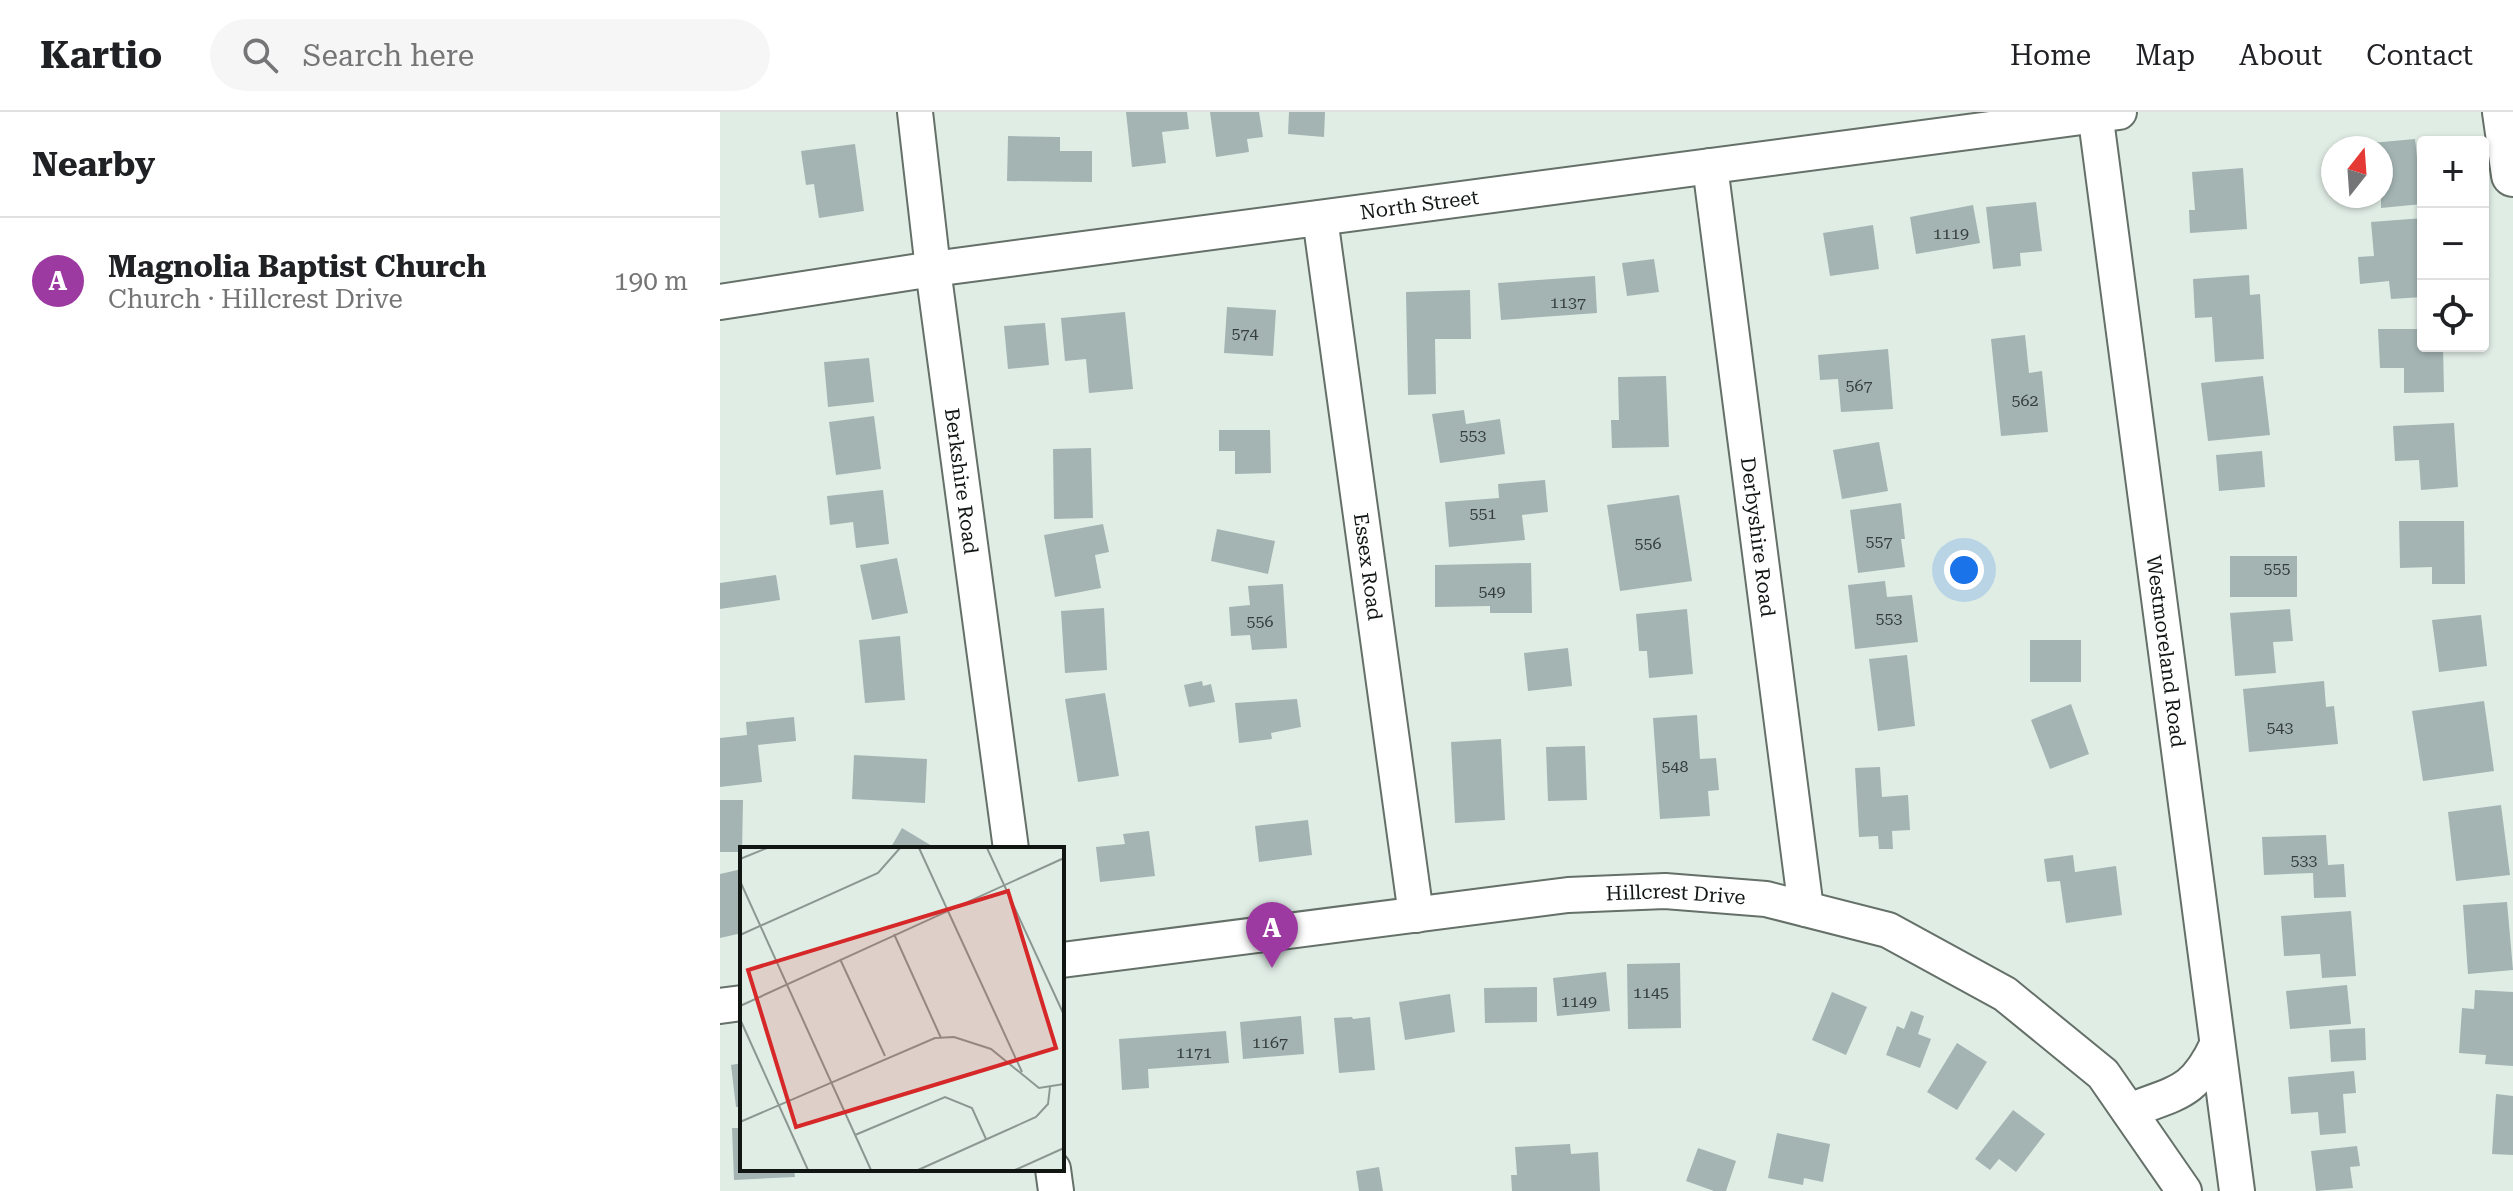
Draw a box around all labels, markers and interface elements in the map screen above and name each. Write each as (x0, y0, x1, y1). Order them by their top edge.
search box (210, 19, 770, 91)
text: Kartio (40, 33, 162, 77)
icon: search (238, 33, 282, 77)
text: Search here (302, 38, 474, 73)
text: Home (2010, 39, 2091, 72)
text: Map (2135, 39, 2195, 72)
text: About (2239, 39, 2322, 72)
text: Contact (2366, 39, 2473, 72)
north arrow (2321, 136, 2393, 208)
map controls (2417, 136, 2489, 352)
button: + (2417, 136, 2489, 208)
text: Nearby (32, 144, 155, 184)
street label: North Street (1358, 185, 1481, 224)
button: − (2417, 208, 2489, 280)
house number: 1119 (1933, 224, 1969, 243)
text: Magnolia Baptist Church (108, 249, 486, 284)
text: A (49, 266, 67, 296)
text: 190 m (614, 266, 688, 296)
button: locate (2417, 280, 2489, 352)
text: Church · Hillcrest Drive (108, 284, 403, 314)
house number: 1137 (1550, 293, 1586, 312)
house number: 574 (1232, 324, 1258, 343)
house number: 567 (1846, 376, 1872, 395)
house number: 562 (2012, 391, 2038, 410)
street label: Berkshire Road (940, 406, 983, 556)
house number: 553 (1460, 426, 1486, 445)
street label: Derbyshire Road (1736, 456, 1780, 618)
house number: 551 (1470, 504, 1496, 523)
street label: Essex Road (1349, 511, 1387, 622)
house number: 557 (1866, 532, 1892, 551)
house number: 556 (1635, 534, 1661, 553)
your location (1944, 550, 1984, 590)
street label: Westmoreland Road (2141, 554, 2191, 749)
house number: 555 (2264, 559, 2290, 578)
house number: 549 (1479, 582, 1505, 601)
house number: 553 (1876, 609, 1902, 628)
house number: 556 (1247, 612, 1273, 631)
house number: 543 (2267, 718, 2293, 737)
house number: 548 (1662, 757, 1688, 776)
inset map (740, 847, 1064, 1171)
house number: 533 (2291, 851, 2317, 870)
street label: Hillcrest Drive (1605, 879, 1746, 909)
pin: A (1246, 902, 1298, 968)
house number: 1145 (1633, 983, 1669, 1002)
house number: 1149 (1561, 992, 1597, 1011)
house number: 1167 (1252, 1033, 1288, 1052)
house number: 1171 (1176, 1043, 1212, 1062)

